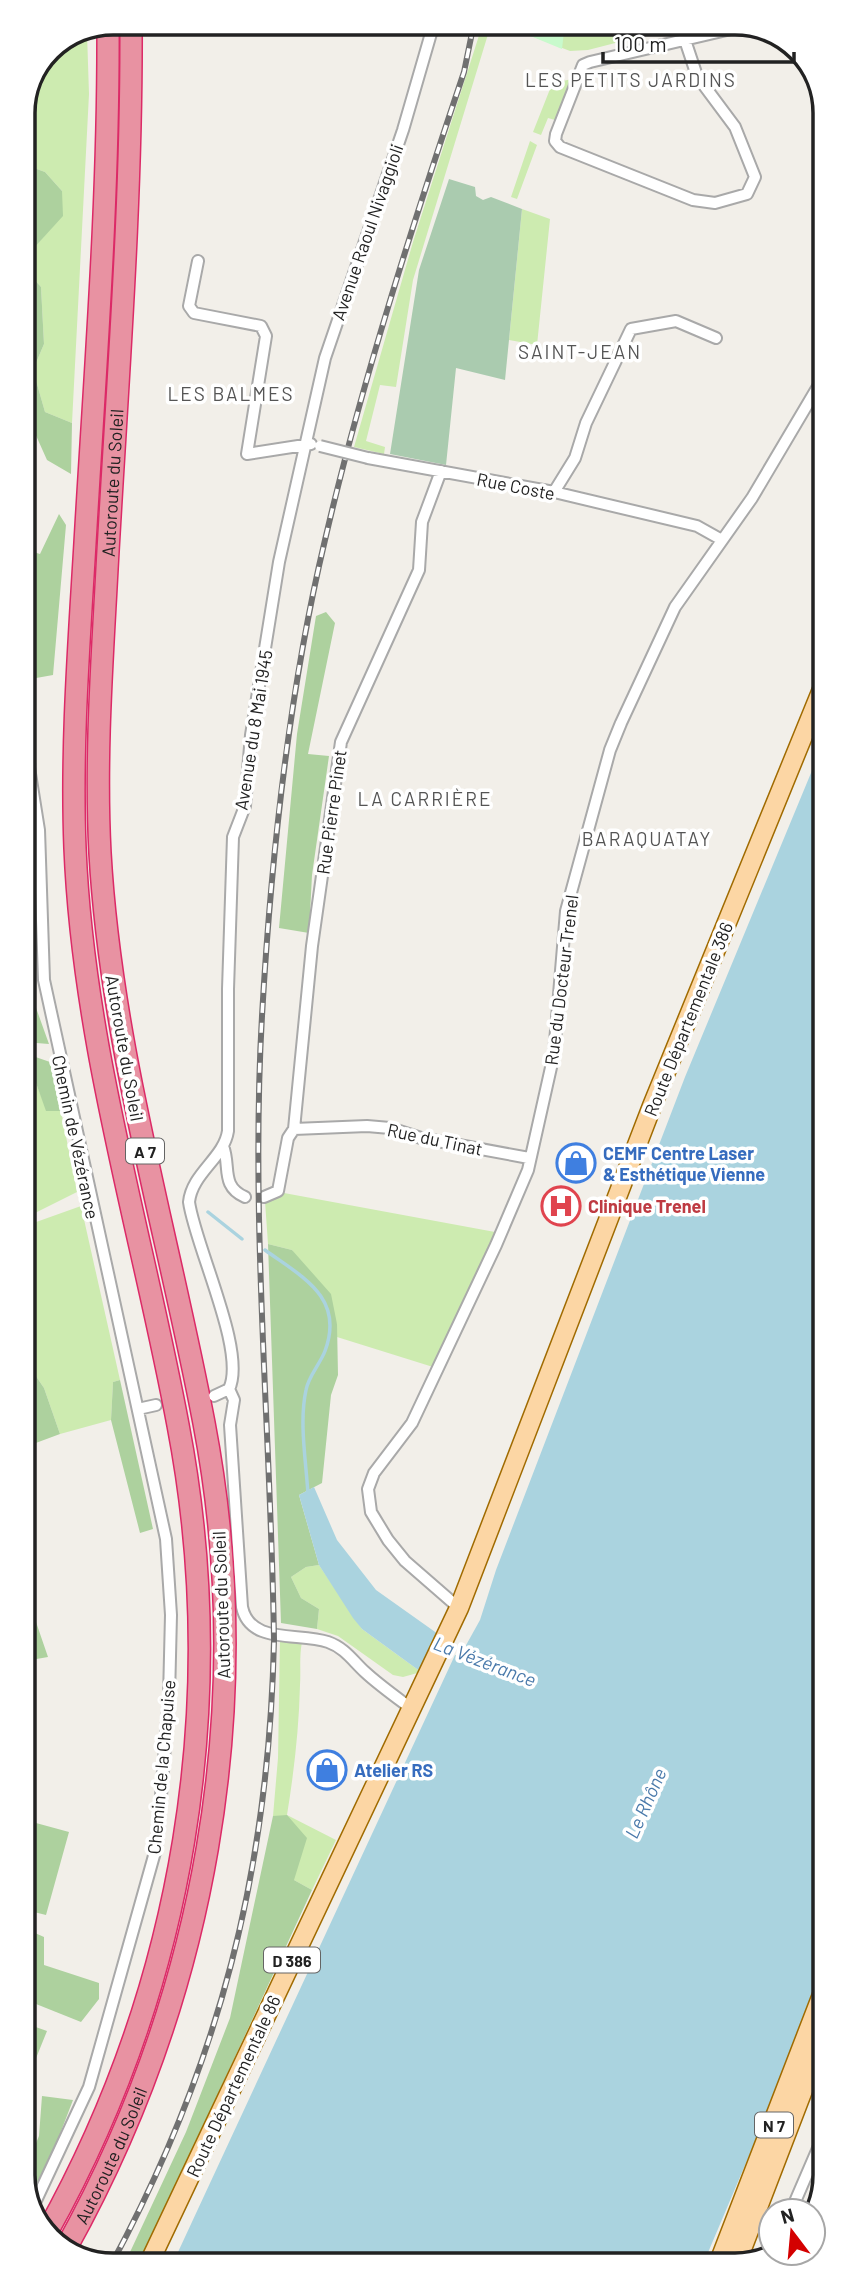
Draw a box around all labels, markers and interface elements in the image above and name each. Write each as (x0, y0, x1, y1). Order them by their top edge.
scale bar (603, 21, 794, 65)
text: 100 m (614, 31, 667, 56)
district label: LES PETITS JARDINS (525, 68, 737, 91)
street label: Avenue Raoul Nivaggioli (326, 141, 408, 323)
district label: SAINT-JEAN (518, 340, 642, 363)
district label: LES BALMES (167, 382, 295, 405)
street label: Autoroute du Soleil (97, 408, 128, 557)
street label: Rue Coste (475, 468, 557, 504)
street label: Avenue du 8 Mai 1945 (229, 648, 277, 812)
street label: Rue Pierre Pinet (311, 748, 351, 876)
district label: LA CARRIÈRE (358, 787, 492, 810)
district label: BARAQUATAY (582, 827, 712, 850)
street label: Rue du Docteur Trenel (540, 894, 582, 1066)
street label: Route Départementale 386 (639, 919, 737, 1119)
street label: Autoroute du Soleil (101, 973, 149, 1123)
street label: Chemin de Vézérance (48, 1053, 104, 1221)
street label: Rue du Tinat (385, 1118, 485, 1160)
road number: A 7 (126, 1138, 164, 1163)
shop icon: CEMF Centre Laser & Esthétique Vienne (555, 1142, 597, 1184)
place label: CEMF Centre Laser & Esthétique Vienne (603, 1142, 765, 1185)
hospital icon: Clinique Trenel (540, 1185, 582, 1227)
place label: Clinique Trenel (588, 1195, 706, 1217)
street label: Autoroute du Soleil (207, 1531, 235, 1679)
water label: La Vézérance (431, 1631, 540, 1691)
street label: Chemin de la Chapuise (142, 1679, 180, 1855)
shop icon: Atelier RS (306, 1749, 348, 1791)
place label: Atelier RS (354, 1759, 433, 1781)
water label: Le Rhône (619, 1764, 671, 1842)
road number: D 386 (264, 1948, 320, 1972)
street label: Route Départementale 86 (181, 1992, 285, 2180)
street label: Autoroute du Soleil (70, 2084, 151, 2228)
road number: N 7 (755, 2112, 793, 2138)
north arrow (757, 2197, 827, 2267)
text: N (778, 2202, 796, 2228)

